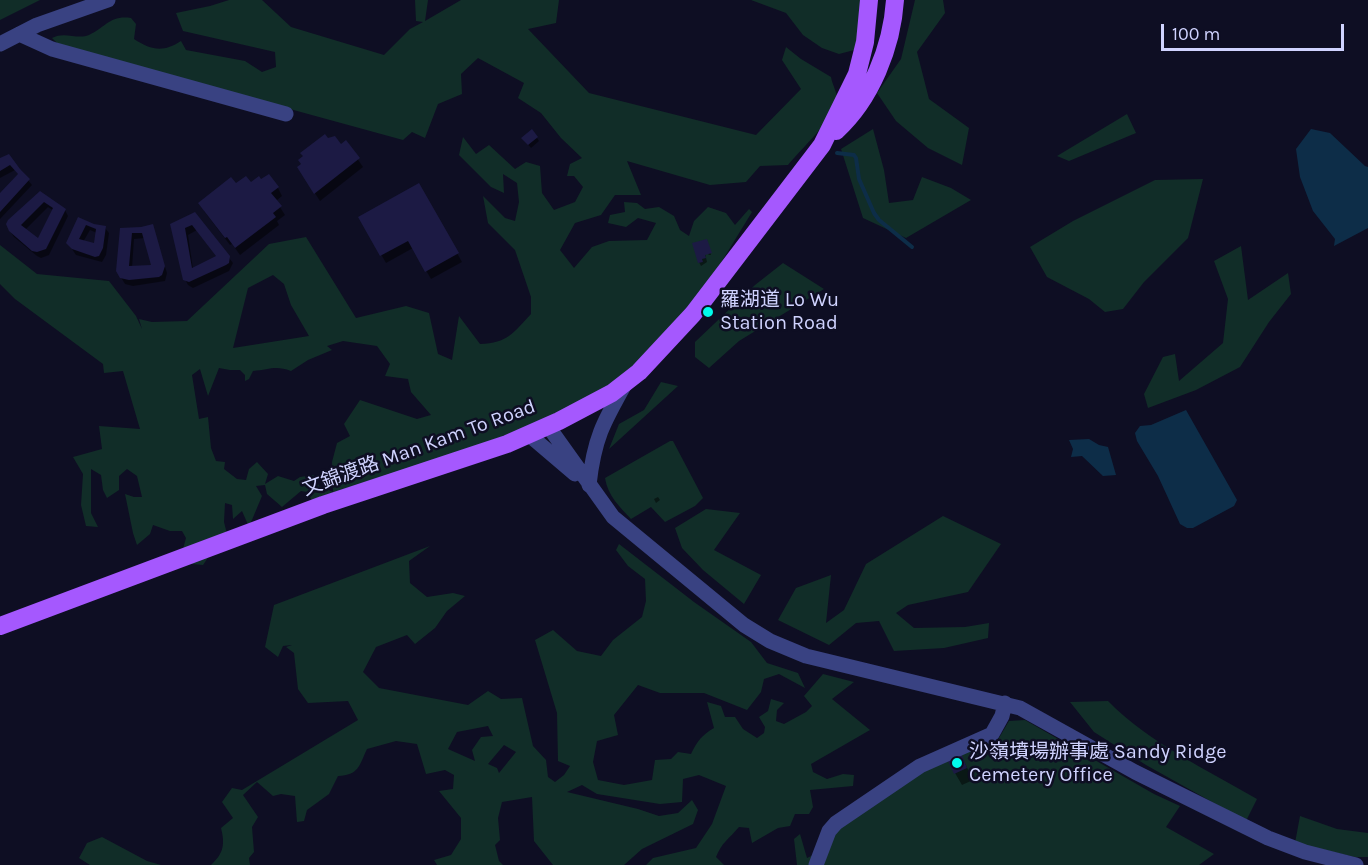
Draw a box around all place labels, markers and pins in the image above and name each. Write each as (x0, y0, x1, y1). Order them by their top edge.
place label: 羅湖道 Lo Wu Station Road (720, 288, 839, 335)
marker: 羅湖道 Lo Wu Station Road (701, 305, 715, 319)
place label: 沙嶺墳場辦事處 Sandy Ridge Cemetery Office (969, 740, 1226, 787)
marker: 沙嶺墳場辦事處 Sandy Ridge Cemetery Office (950, 756, 964, 770)

